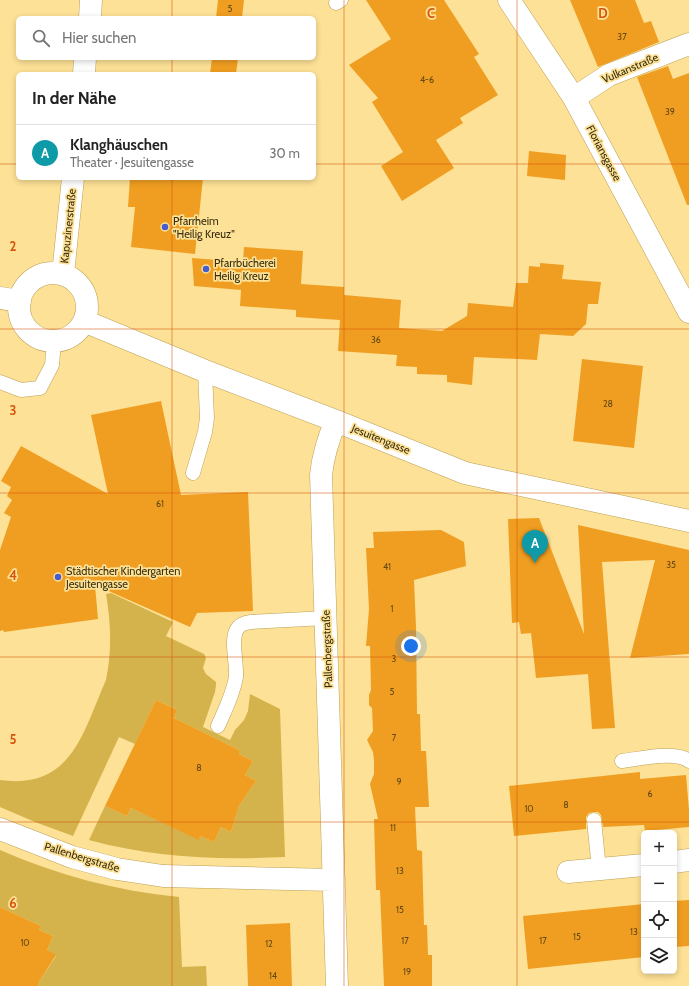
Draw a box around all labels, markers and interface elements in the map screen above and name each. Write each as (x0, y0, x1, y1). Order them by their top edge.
house number: 5 (228, 3, 233, 14)
text: C (427, 5, 435, 21)
text: D (598, 5, 608, 21)
search box (16, 16, 316, 60)
icon: search (30, 27, 52, 49)
text: Hier suchen (62, 29, 137, 47)
house number: 37 (617, 31, 627, 42)
street label: Vulkanstraße (600, 50, 661, 86)
house number: 4-6 (420, 74, 434, 85)
text: In der Nähe (32, 88, 116, 108)
house number: 39 (665, 106, 675, 117)
street label: Floriansgasse (583, 123, 625, 184)
text: Klanghäuschen (70, 136, 168, 154)
text: A (41, 145, 49, 161)
text: 30 m (270, 145, 300, 161)
text: Theater · Jesuitengasse (70, 154, 194, 170)
street label: Kapuzinerstraße (57, 188, 79, 264)
place label: Pfarrheim "Heilig Kreuz" (173, 214, 235, 241)
marker: Pfarrheim "Heilig Kreuz" (160, 222, 170, 232)
text: 2 (10, 238, 17, 254)
place label: Pfarrbücherei Heilig Kreuz (214, 256, 276, 283)
marker: Pfarrbücherei Heilig Kreuz (201, 264, 211, 274)
house number: 36 (371, 334, 381, 345)
house number: 28 (603, 398, 613, 409)
text: 3 (9, 402, 17, 418)
street label: Jesuitengasse (349, 421, 413, 457)
house number: 61 (156, 498, 164, 509)
pin: A (522, 530, 548, 563)
house number: 35 (666, 559, 676, 570)
house number: 41 (383, 561, 391, 572)
place label: Städtischer Kindergarten Jesuitengasse (65, 564, 180, 591)
text: 4 (9, 567, 17, 583)
marker: Städtischer Kindergarten Jesuitengasse (53, 572, 63, 582)
house number: 1 (391, 603, 394, 614)
street label: Pallenbergstraße (319, 609, 335, 688)
your location (401, 636, 421, 656)
house number: 3 (392, 653, 397, 664)
house number: 5 (390, 686, 395, 697)
text: 5 (10, 731, 17, 747)
house number: 7 (392, 732, 397, 743)
house number: 8 (196, 762, 202, 773)
house number: 9 (396, 776, 402, 787)
house number: 6 (647, 788, 653, 799)
house number: 8 (563, 799, 569, 810)
house number: 10 (524, 803, 534, 814)
house number: 11 (390, 822, 396, 833)
map controls (641, 830, 677, 974)
button: + (641, 830, 677, 866)
street label: Pallenbergstraße (43, 839, 122, 875)
house number: 13 (396, 865, 404, 876)
button: − (641, 866, 677, 902)
text: 6 (9, 895, 17, 911)
button: locate (641, 902, 677, 938)
house number: 15 (396, 904, 404, 915)
house number: 13 (630, 926, 638, 937)
house number: 15 (573, 931, 581, 942)
house number: 17 (401, 935, 409, 946)
house number: 17 (539, 935, 547, 946)
house number: 10 (20, 937, 30, 948)
house number: 12 (265, 938, 273, 949)
button: layers (641, 938, 677, 974)
house number: 19 (403, 966, 411, 977)
house number: 14 (269, 970, 277, 981)

